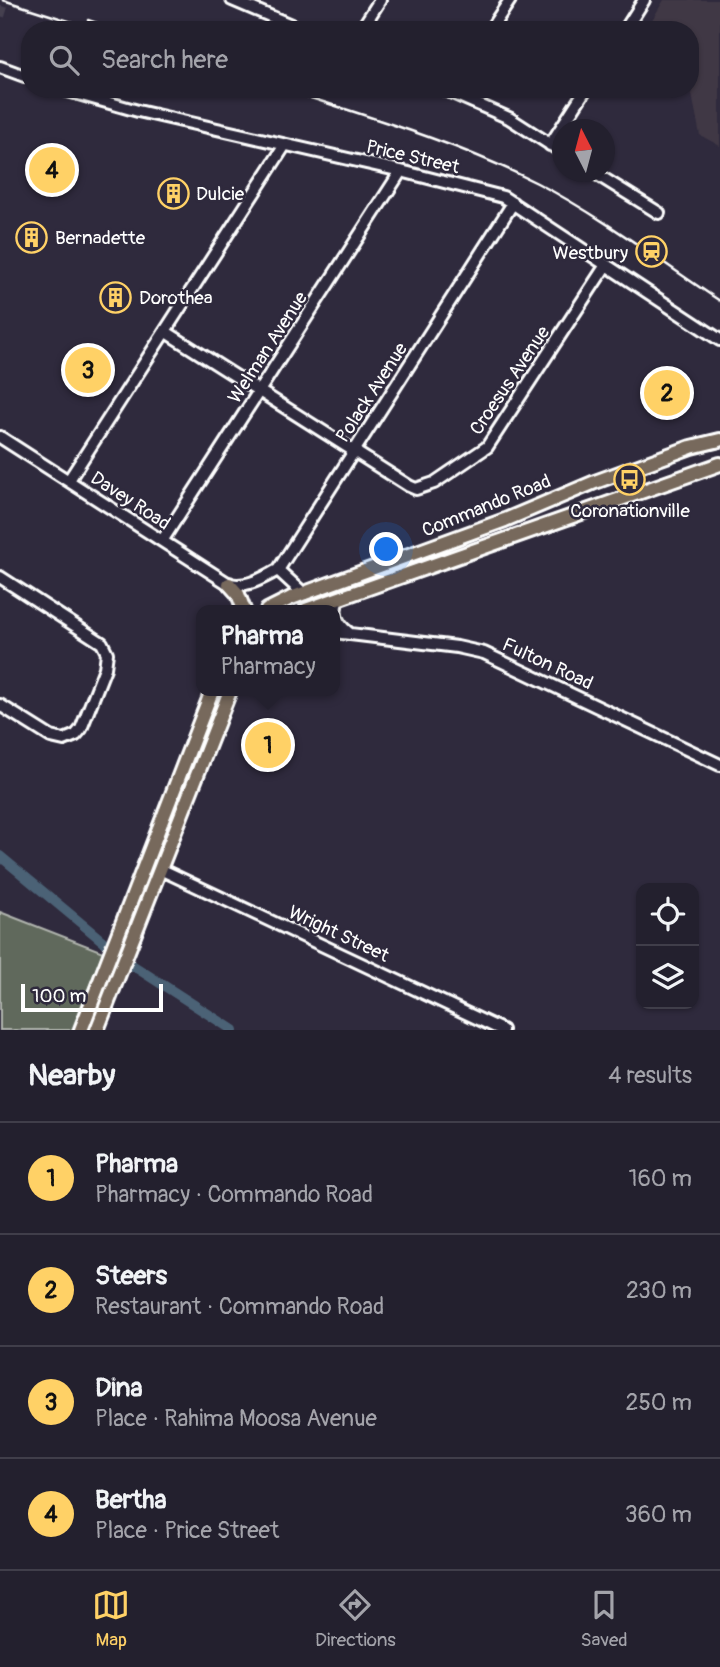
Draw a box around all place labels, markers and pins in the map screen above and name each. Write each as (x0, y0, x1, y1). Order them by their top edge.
pin: 4 (29, 144, 75, 196)
building icon: Dulcie (156, 176, 190, 210)
place label: Dulcie (196, 182, 245, 206)
building icon: Bernadette (15, 220, 49, 254)
place label: Bernadette (55, 226, 146, 250)
station icon: Westbury (634, 235, 668, 269)
place label: Westbury (552, 241, 628, 265)
building icon: Dorothea (99, 280, 133, 314)
place label: Dorothea (139, 286, 213, 310)
pin: 3 (65, 344, 111, 396)
pin: 2 (644, 367, 690, 419)
bus stop icon: Coronationville (613, 462, 647, 496)
place label: Coronationville (570, 499, 690, 523)
pin: 1 (245, 719, 291, 771)

